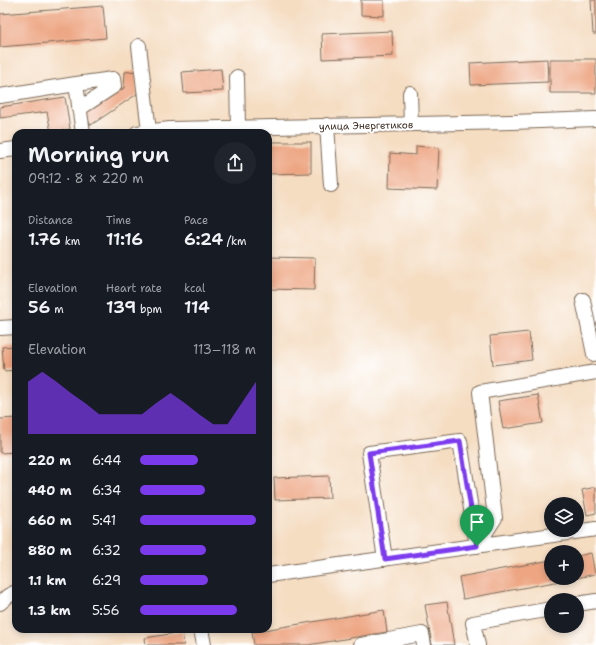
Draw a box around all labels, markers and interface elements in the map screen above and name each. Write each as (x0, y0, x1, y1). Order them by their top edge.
street label: улица Энергетиков (319, 118, 413, 133)
text: Morning run (28, 140, 169, 169)
button: share (214, 142, 256, 184)
text: 09:12 · 8 × 220 m (28, 170, 144, 187)
text: Distance (28, 213, 73, 228)
text: Time (106, 213, 131, 228)
text: Pace (184, 213, 208, 228)
text: 1.76 (28, 228, 61, 250)
text: 11:16 (106, 228, 143, 250)
text: 6:24 (184, 228, 223, 250)
text: km (61, 234, 80, 249)
text: /km (223, 234, 247, 249)
text: Elevation (28, 281, 77, 296)
text: Heart rate (106, 281, 162, 296)
text: kcal (184, 281, 205, 296)
text: 56 (28, 296, 50, 318)
text: 139 (106, 296, 136, 318)
text: 114 (184, 296, 210, 318)
text: m (50, 302, 64, 317)
text: bpm (136, 302, 162, 317)
text: Elevation (28, 341, 86, 358)
text: 113–118 m (193, 341, 256, 358)
text: 220 m (28, 452, 71, 469)
text: 6:44 (92, 452, 121, 469)
text: 440 m (28, 482, 72, 499)
text: 6:34 (92, 482, 121, 499)
map controls (544, 497, 584, 633)
button: layers (544, 497, 584, 537)
pin (460, 505, 494, 546)
icon: arrive (466, 511, 488, 533)
text: 660 m (28, 512, 72, 529)
text: 5:41 (92, 512, 116, 529)
text: 880 m (28, 542, 72, 559)
text: 6:32 (92, 542, 121, 559)
button: + (544, 545, 584, 585)
text: 1.1 km (28, 572, 66, 589)
text: 6:29 (92, 572, 121, 589)
button: − (544, 593, 584, 633)
text: 1.3 km (28, 602, 71, 619)
text: 5:56 (92, 602, 120, 619)

